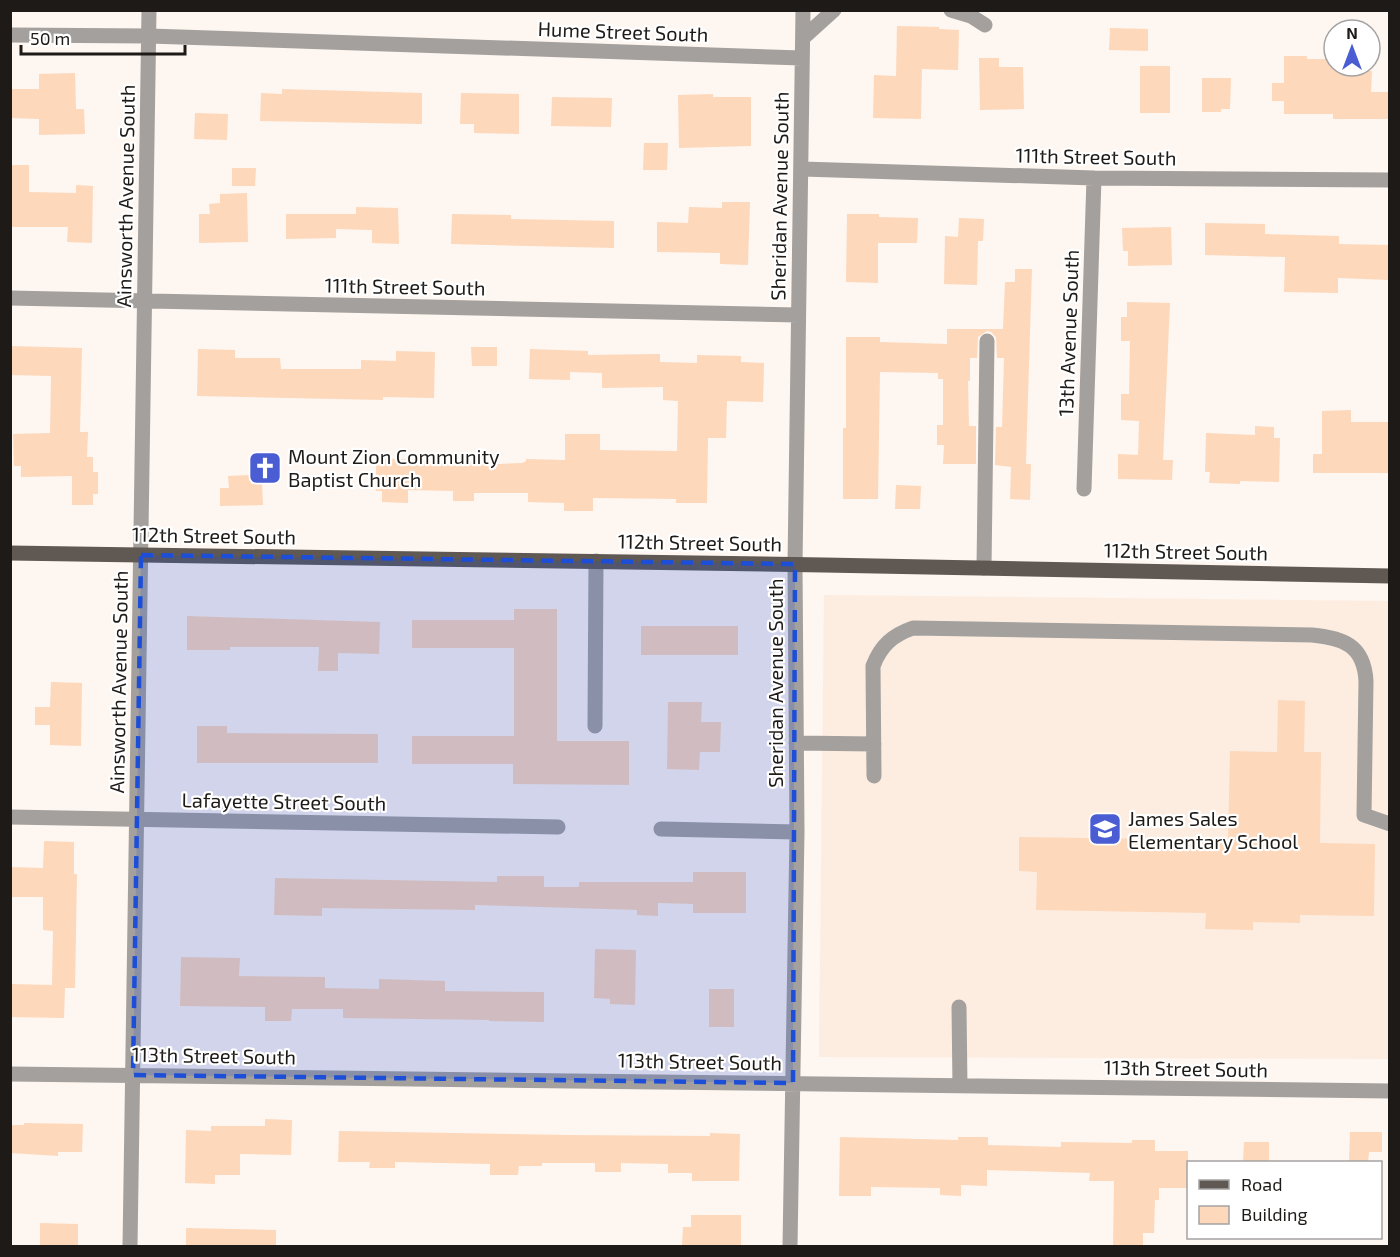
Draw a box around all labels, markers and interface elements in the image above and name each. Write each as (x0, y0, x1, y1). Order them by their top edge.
street label: Hume Street South (537, 16, 709, 46)
scale bar (21, 18, 184, 56)
north arrow (1322, 18, 1382, 78)
text: N (1346, 23, 1358, 42)
text: 50 m (30, 27, 70, 49)
street label: Ainsworth Avenue South (111, 84, 139, 308)
street label: Sheridan Avenue South (765, 91, 793, 301)
street label: 111th Street South (1015, 143, 1177, 169)
street label: 13th Avenue South (1053, 249, 1083, 417)
street label: 111th Street South (324, 273, 486, 299)
place label: Mount Zion Community Baptist Church (288, 444, 500, 491)
church icon: Mount Zion Community Baptist Church (247, 450, 283, 486)
street label: 112th Street South (132, 522, 296, 548)
street label: 112th Street South (618, 529, 782, 555)
street label: 112th Street South (1104, 538, 1268, 564)
street label: Ainsworth Avenue South (104, 570, 132, 794)
street label: Sheridan Avenue South (763, 578, 787, 788)
street label: Lafayette Street South (181, 787, 387, 815)
place label: James Sales Elementary School (1128, 806, 1298, 853)
school or university icon: James Sales Elementary School (1087, 811, 1123, 847)
street label: 113th Street South (132, 1042, 296, 1068)
street label: 113th Street South (618, 1048, 782, 1074)
street label: 113th Street South (1104, 1055, 1268, 1081)
legend (1187, 1161, 1382, 1239)
text: Road (1241, 1173, 1282, 1195)
text: Building (1241, 1203, 1308, 1225)

